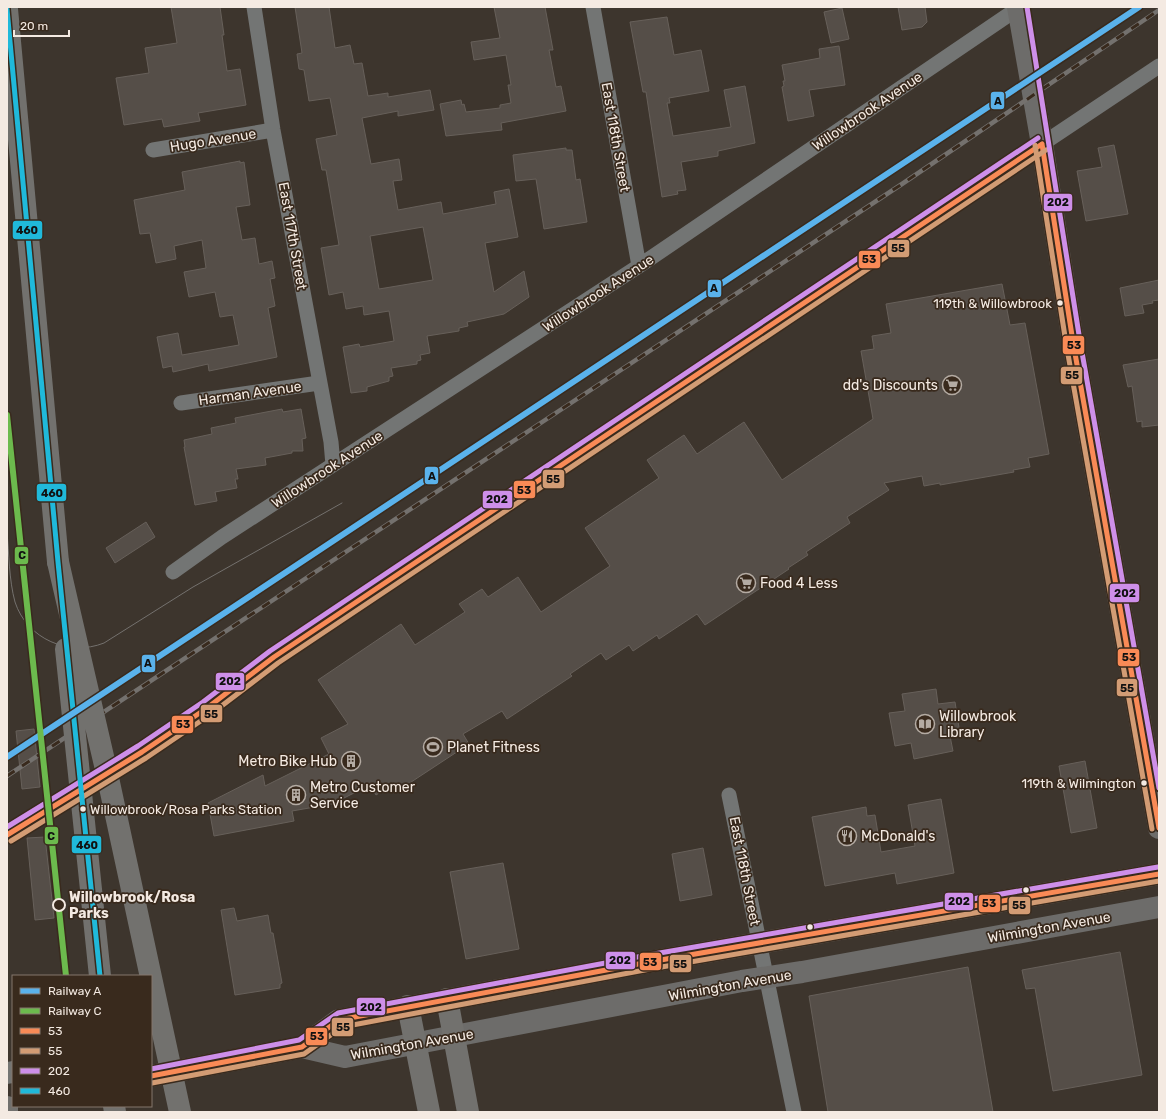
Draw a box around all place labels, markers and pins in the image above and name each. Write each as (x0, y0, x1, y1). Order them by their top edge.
place label: 119th & Willowbrook (933, 296, 1052, 311)
marker: 119th & Willowbrook (1055, 298, 1065, 308)
supermarket icon: dd's Discounts (941, 374, 963, 396)
place label: dd's Discounts (843, 377, 938, 394)
supermarket icon: Food 4 Less (735, 572, 757, 594)
place label: Food 4 Less (760, 575, 838, 592)
place label: Willowbrook Library (939, 708, 1017, 741)
library icon: Willowbrook Library (914, 713, 936, 735)
sports icon: Planet Fitness (422, 736, 444, 758)
place label: Planet Fitness (447, 739, 540, 756)
building icon: Metro Bike Hub (340, 750, 362, 772)
place label: Metro Bike Hub (238, 753, 337, 770)
place label: 119th & Wilmington (1021, 776, 1136, 792)
marker: 119th & Wilmington (1139, 778, 1149, 788)
place label: Metro Customer Service (310, 779, 416, 812)
building icon: Metro Customer Service (285, 784, 307, 806)
place label: Willowbrook/Rosa Parks Station (90, 802, 282, 817)
marker: Willowbrook/Rosa Parks Station (78, 804, 88, 814)
restaurant icon: McDonald's (836, 825, 858, 847)
place label: McDonald's (861, 828, 935, 845)
unlabelled marker (1021, 885, 1031, 895)
place label: Willowbrook/Rosa Parks (69, 889, 195, 922)
marker: Willowbrook/Rosa Parks (52, 898, 66, 912)
unlabelled marker (805, 922, 815, 932)

